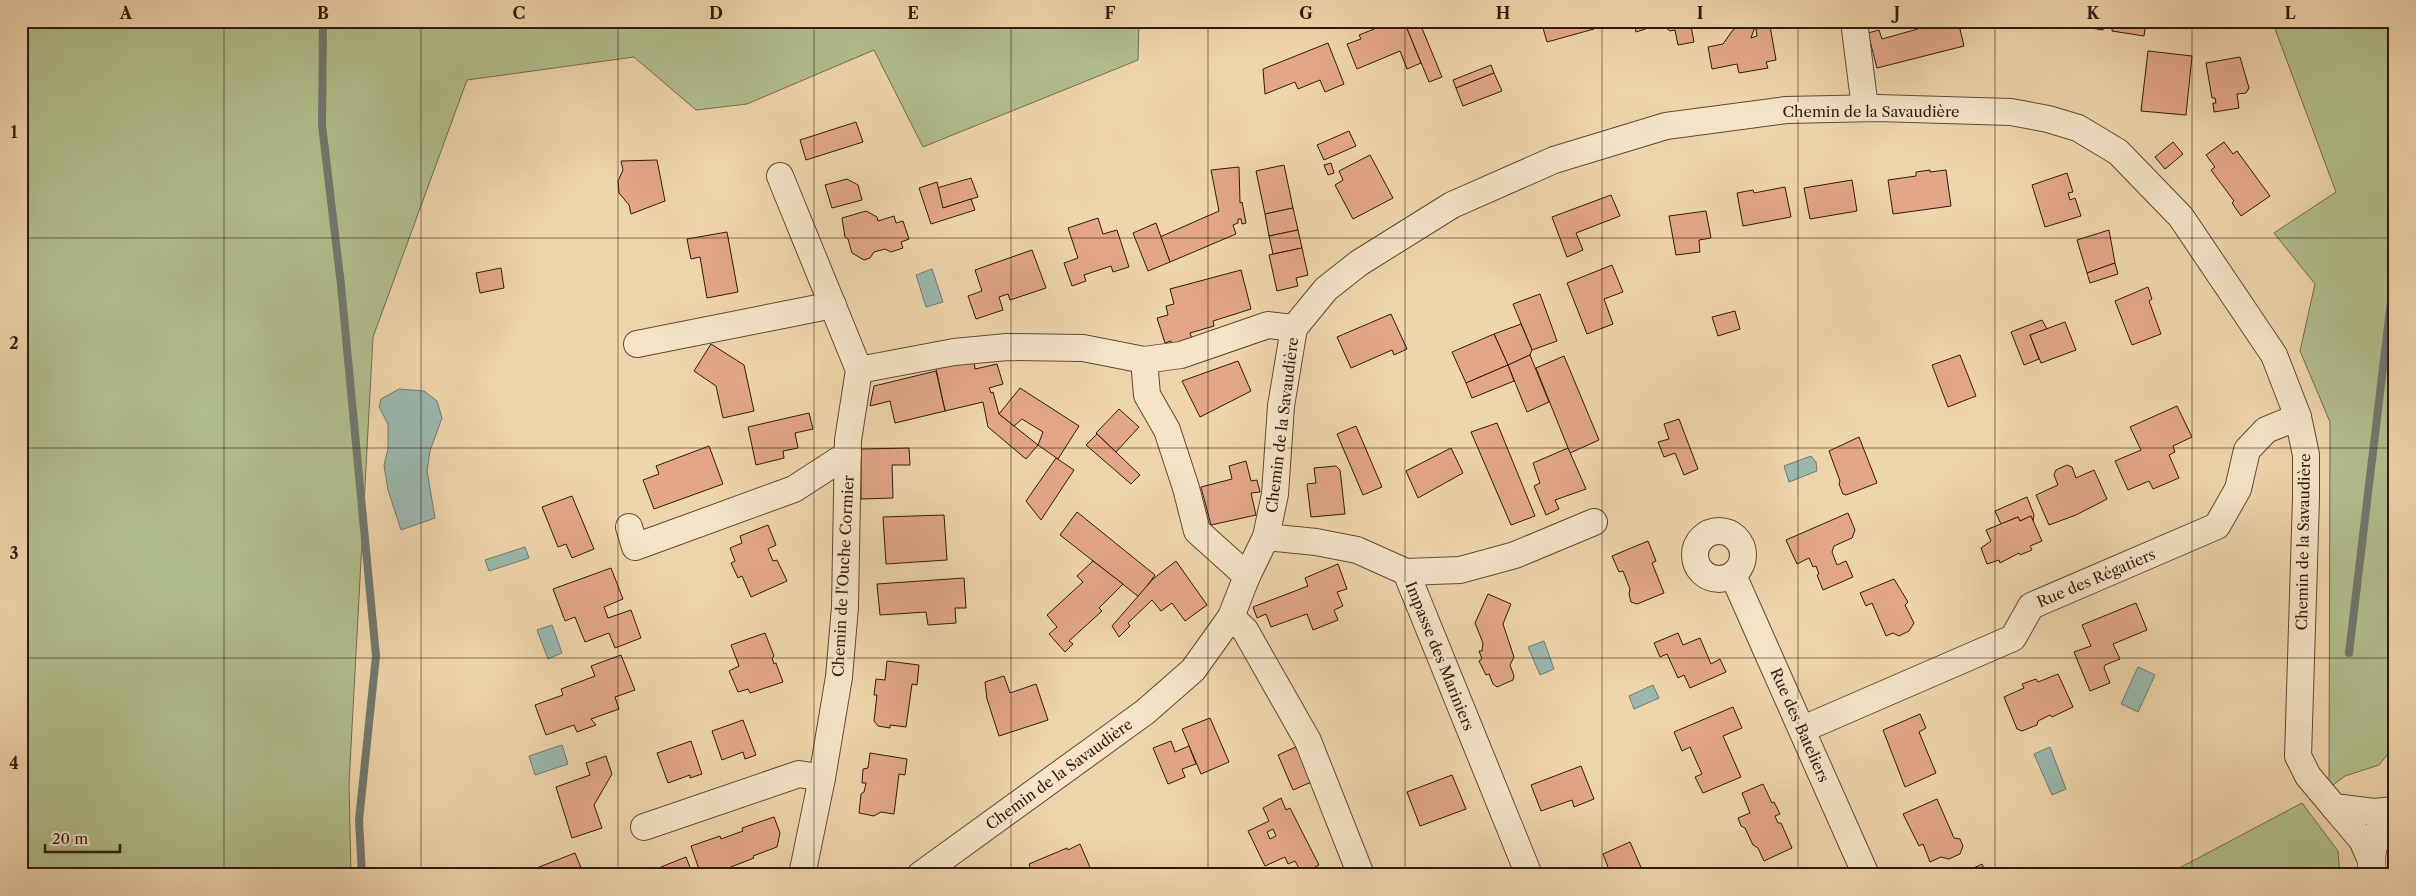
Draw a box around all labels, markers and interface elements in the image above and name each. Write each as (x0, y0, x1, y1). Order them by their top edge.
text: A (119, 3, 133, 23)
text: B (317, 3, 329, 23)
text: C (513, 3, 525, 23)
text: D (709, 3, 723, 23)
text: E (907, 3, 919, 23)
text: F (1105, 3, 1116, 23)
text: G (1299, 3, 1313, 23)
text: H (1496, 3, 1510, 23)
text: I (1697, 3, 1704, 23)
text: J (1891, 3, 1900, 23)
text: K (2087, 3, 2101, 23)
text: L (2284, 3, 2296, 23)
street label: Chemin de la Savaudière (1783, 102, 1959, 121)
text: 1 (10, 122, 18, 142)
text: 2 (9, 333, 19, 353)
street label: Chemin de la Savaudière (1262, 336, 1302, 514)
street label: Chemin de la Savaudière (2292, 453, 2314, 631)
street label: Chemin de l'Ouche Cormier (828, 474, 858, 677)
text: 3 (9, 543, 19, 563)
street label: Rue des Régatiers (2034, 544, 2158, 612)
street label: Impasse des Mariniers (1401, 579, 1479, 733)
street label: Rue des Bateliers (1766, 665, 1834, 785)
street label: Chemin de la Savaudière (982, 714, 1136, 834)
text: 4 (9, 753, 19, 773)
scale bar (45, 821, 120, 853)
text: 20 m (52, 829, 88, 848)

